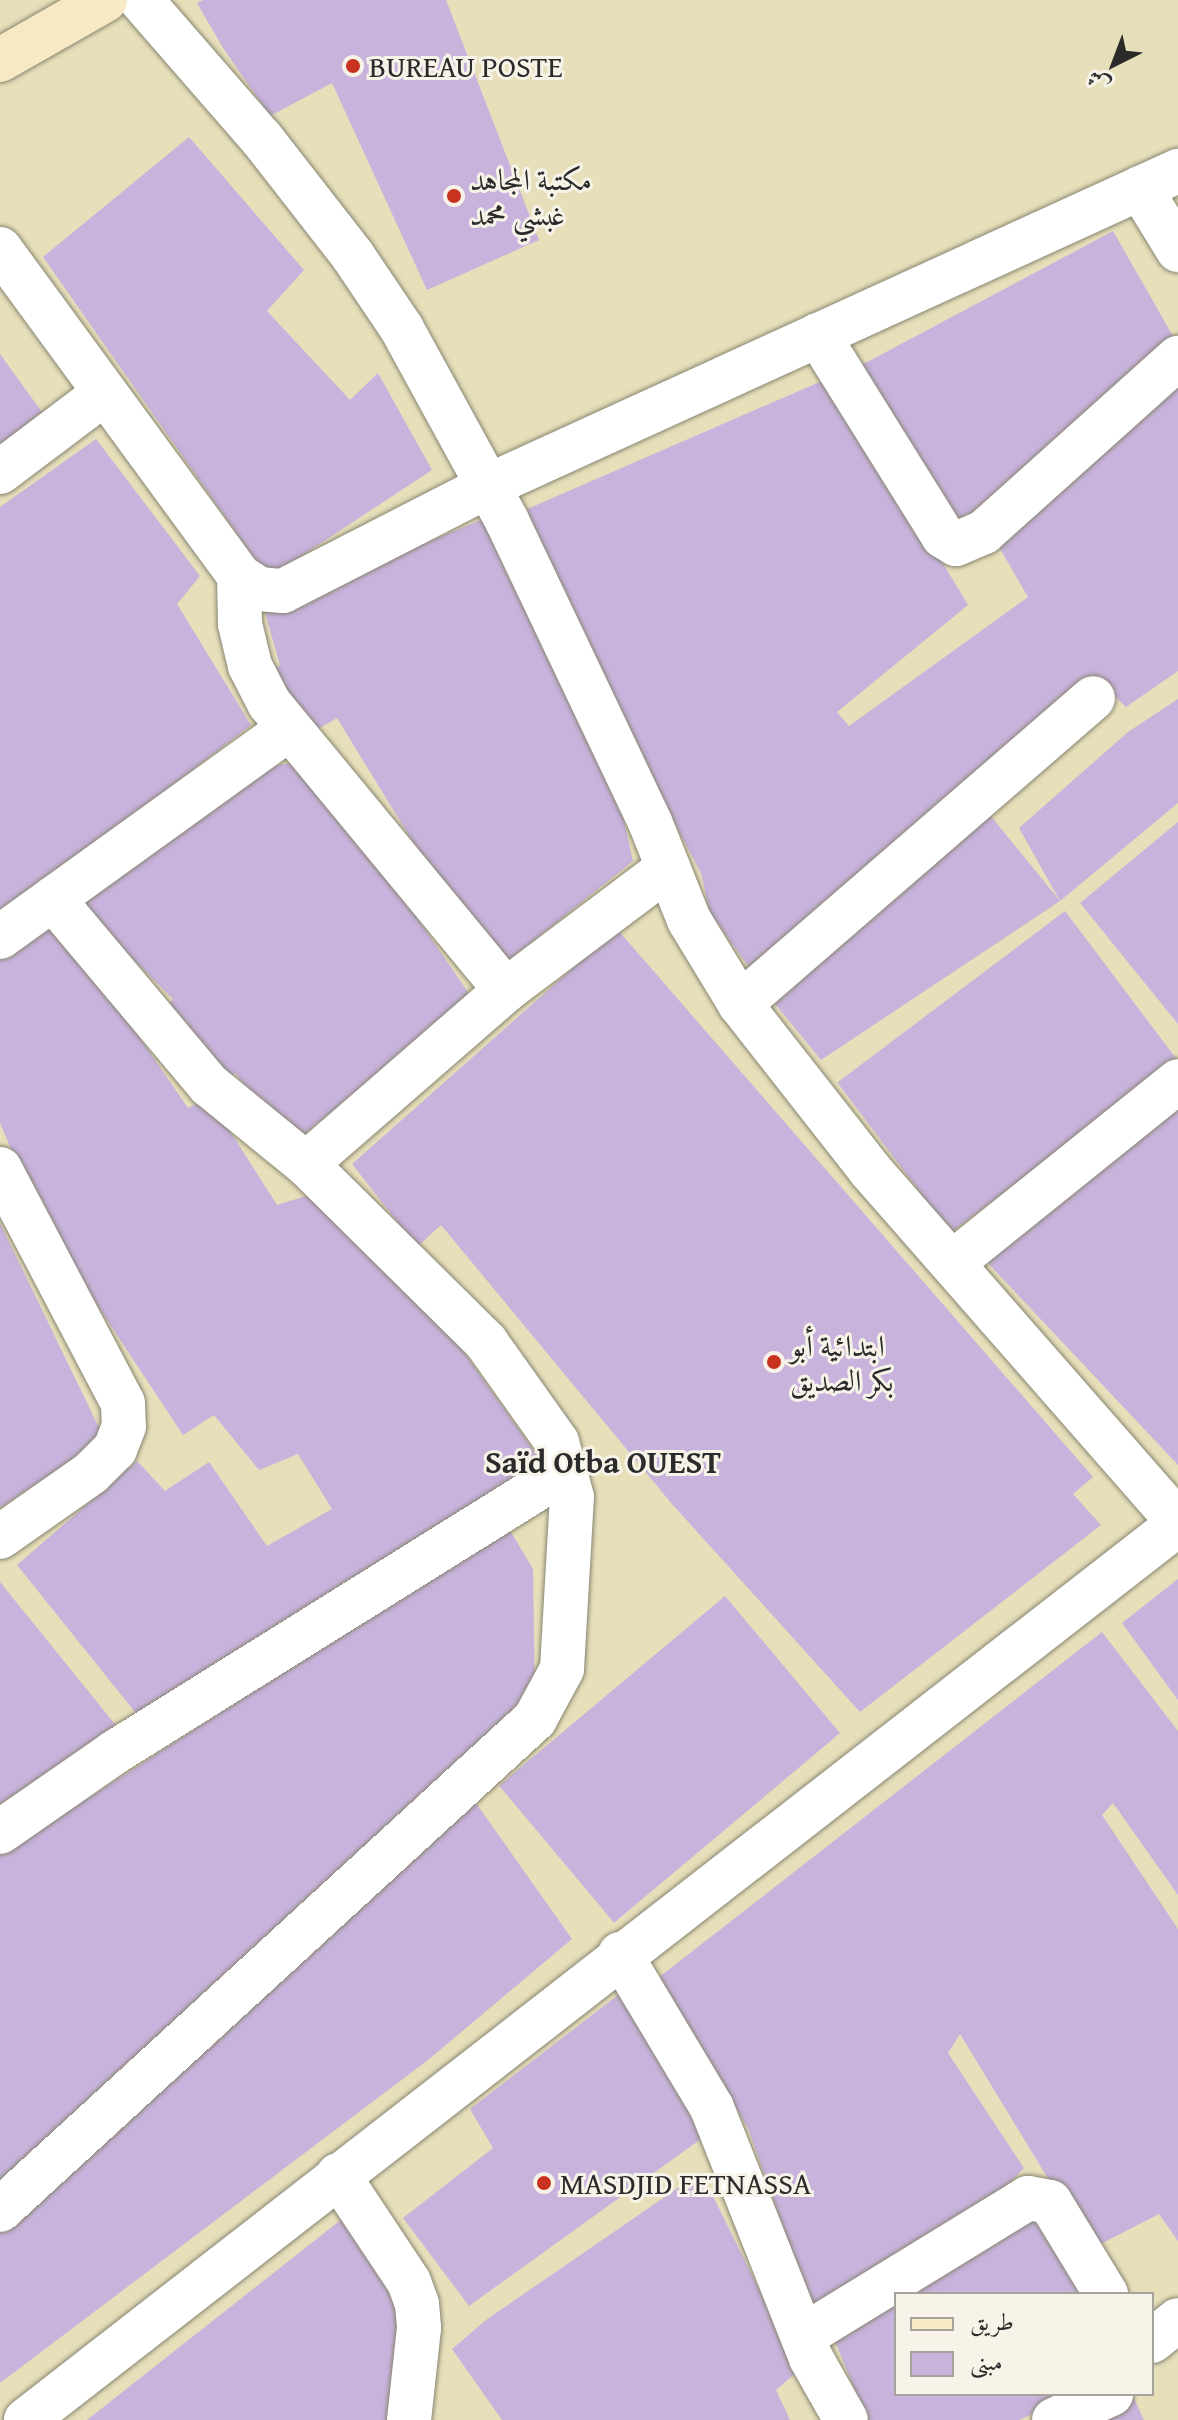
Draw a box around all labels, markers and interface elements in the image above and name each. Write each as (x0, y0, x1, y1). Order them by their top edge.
north arrow (1074, 24, 1154, 104)
place label: BUREAU POSTE (369, 48, 563, 84)
marker: BUREAU POSTE (344, 57, 362, 75)
text: ش (1079, 63, 1117, 101)
place label: مكتبة المجاهد غبشي محمد (470, 161, 592, 232)
marker: مكتبة المجاهد غبشي محمد (445, 187, 463, 205)
place label: ابتدائية أبو بكر الصديق (790, 1327, 894, 1398)
marker: ابتدائية أبو بكر الصديق (765, 1353, 783, 1371)
district label: Saïd Otba OUEST (485, 1443, 721, 1481)
place label: MASDJID FETNASSA (560, 2165, 811, 2201)
marker: MASDJID FETNASSA (535, 2174, 553, 2192)
legend (894, 2292, 1154, 2396)
text: طريق (970, 2304, 1014, 2339)
text: مبنى (970, 2344, 1003, 2379)

